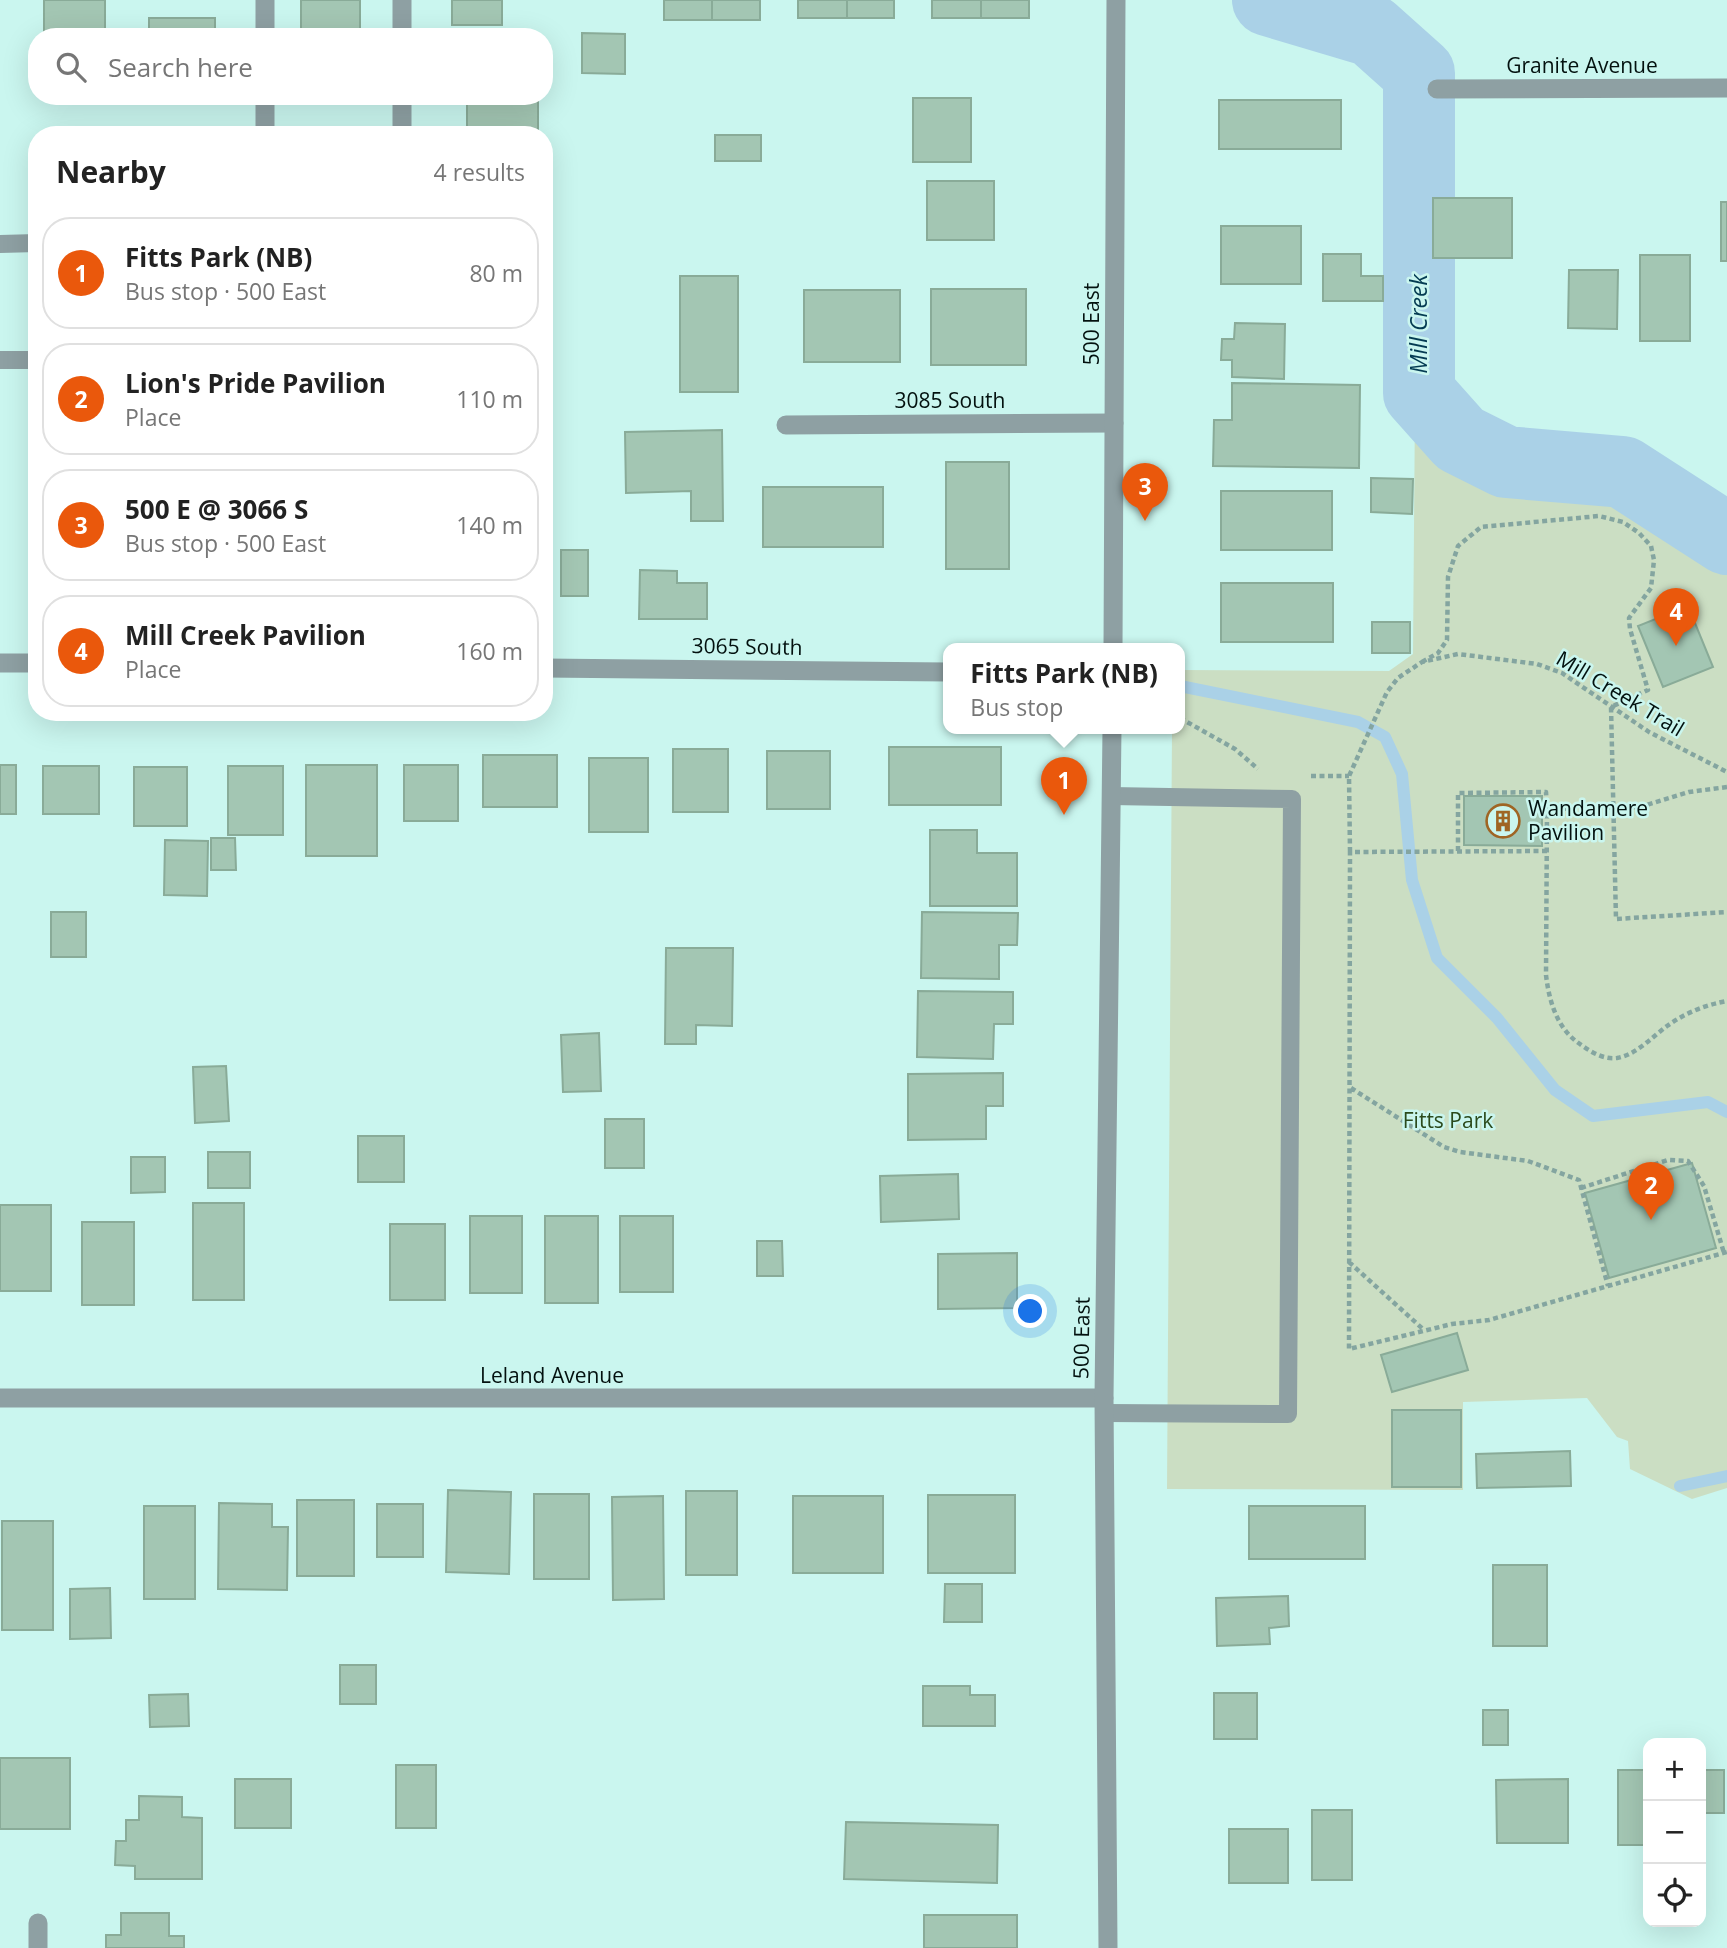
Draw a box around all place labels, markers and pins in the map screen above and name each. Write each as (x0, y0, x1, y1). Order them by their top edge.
pin: 3 (1122, 463, 1168, 521)
pin: 4 (1653, 588, 1699, 646)
pin: 1 (1041, 757, 1087, 815)
place label: Wandamere Pavilion (1528, 794, 1648, 846)
building icon: Wandamere Pavilion (1484, 802, 1522, 840)
pin: 2 (1628, 1162, 1674, 1220)

